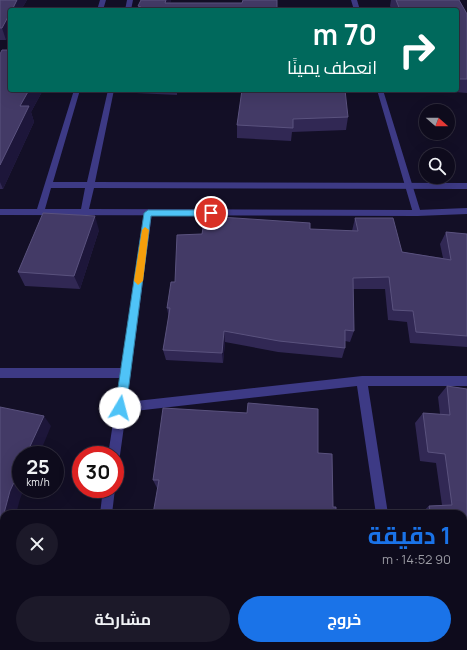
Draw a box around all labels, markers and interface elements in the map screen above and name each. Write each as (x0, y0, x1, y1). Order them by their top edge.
text: 70 m (313, 15, 377, 53)
icon: right (391, 24, 443, 76)
text: انعطف يمينًا (287, 55, 377, 79)
north arrow (419, 104, 455, 140)
map controls (419, 104, 455, 184)
button: search (419, 148, 455, 184)
pin (194, 196, 228, 230)
icon: arrive (200, 202, 222, 224)
position arrow (99, 387, 141, 429)
speed limit sign: 30 (72, 446, 124, 498)
text: 25 (26, 453, 50, 480)
text: km/h (26, 475, 50, 489)
text: 1 دقيقة (368, 518, 451, 551)
button: close (16, 523, 58, 565)
text: 90 m · 14:52 (382, 550, 451, 568)
button: مشاركة (16, 596, 230, 642)
button: خروج (238, 596, 451, 642)

